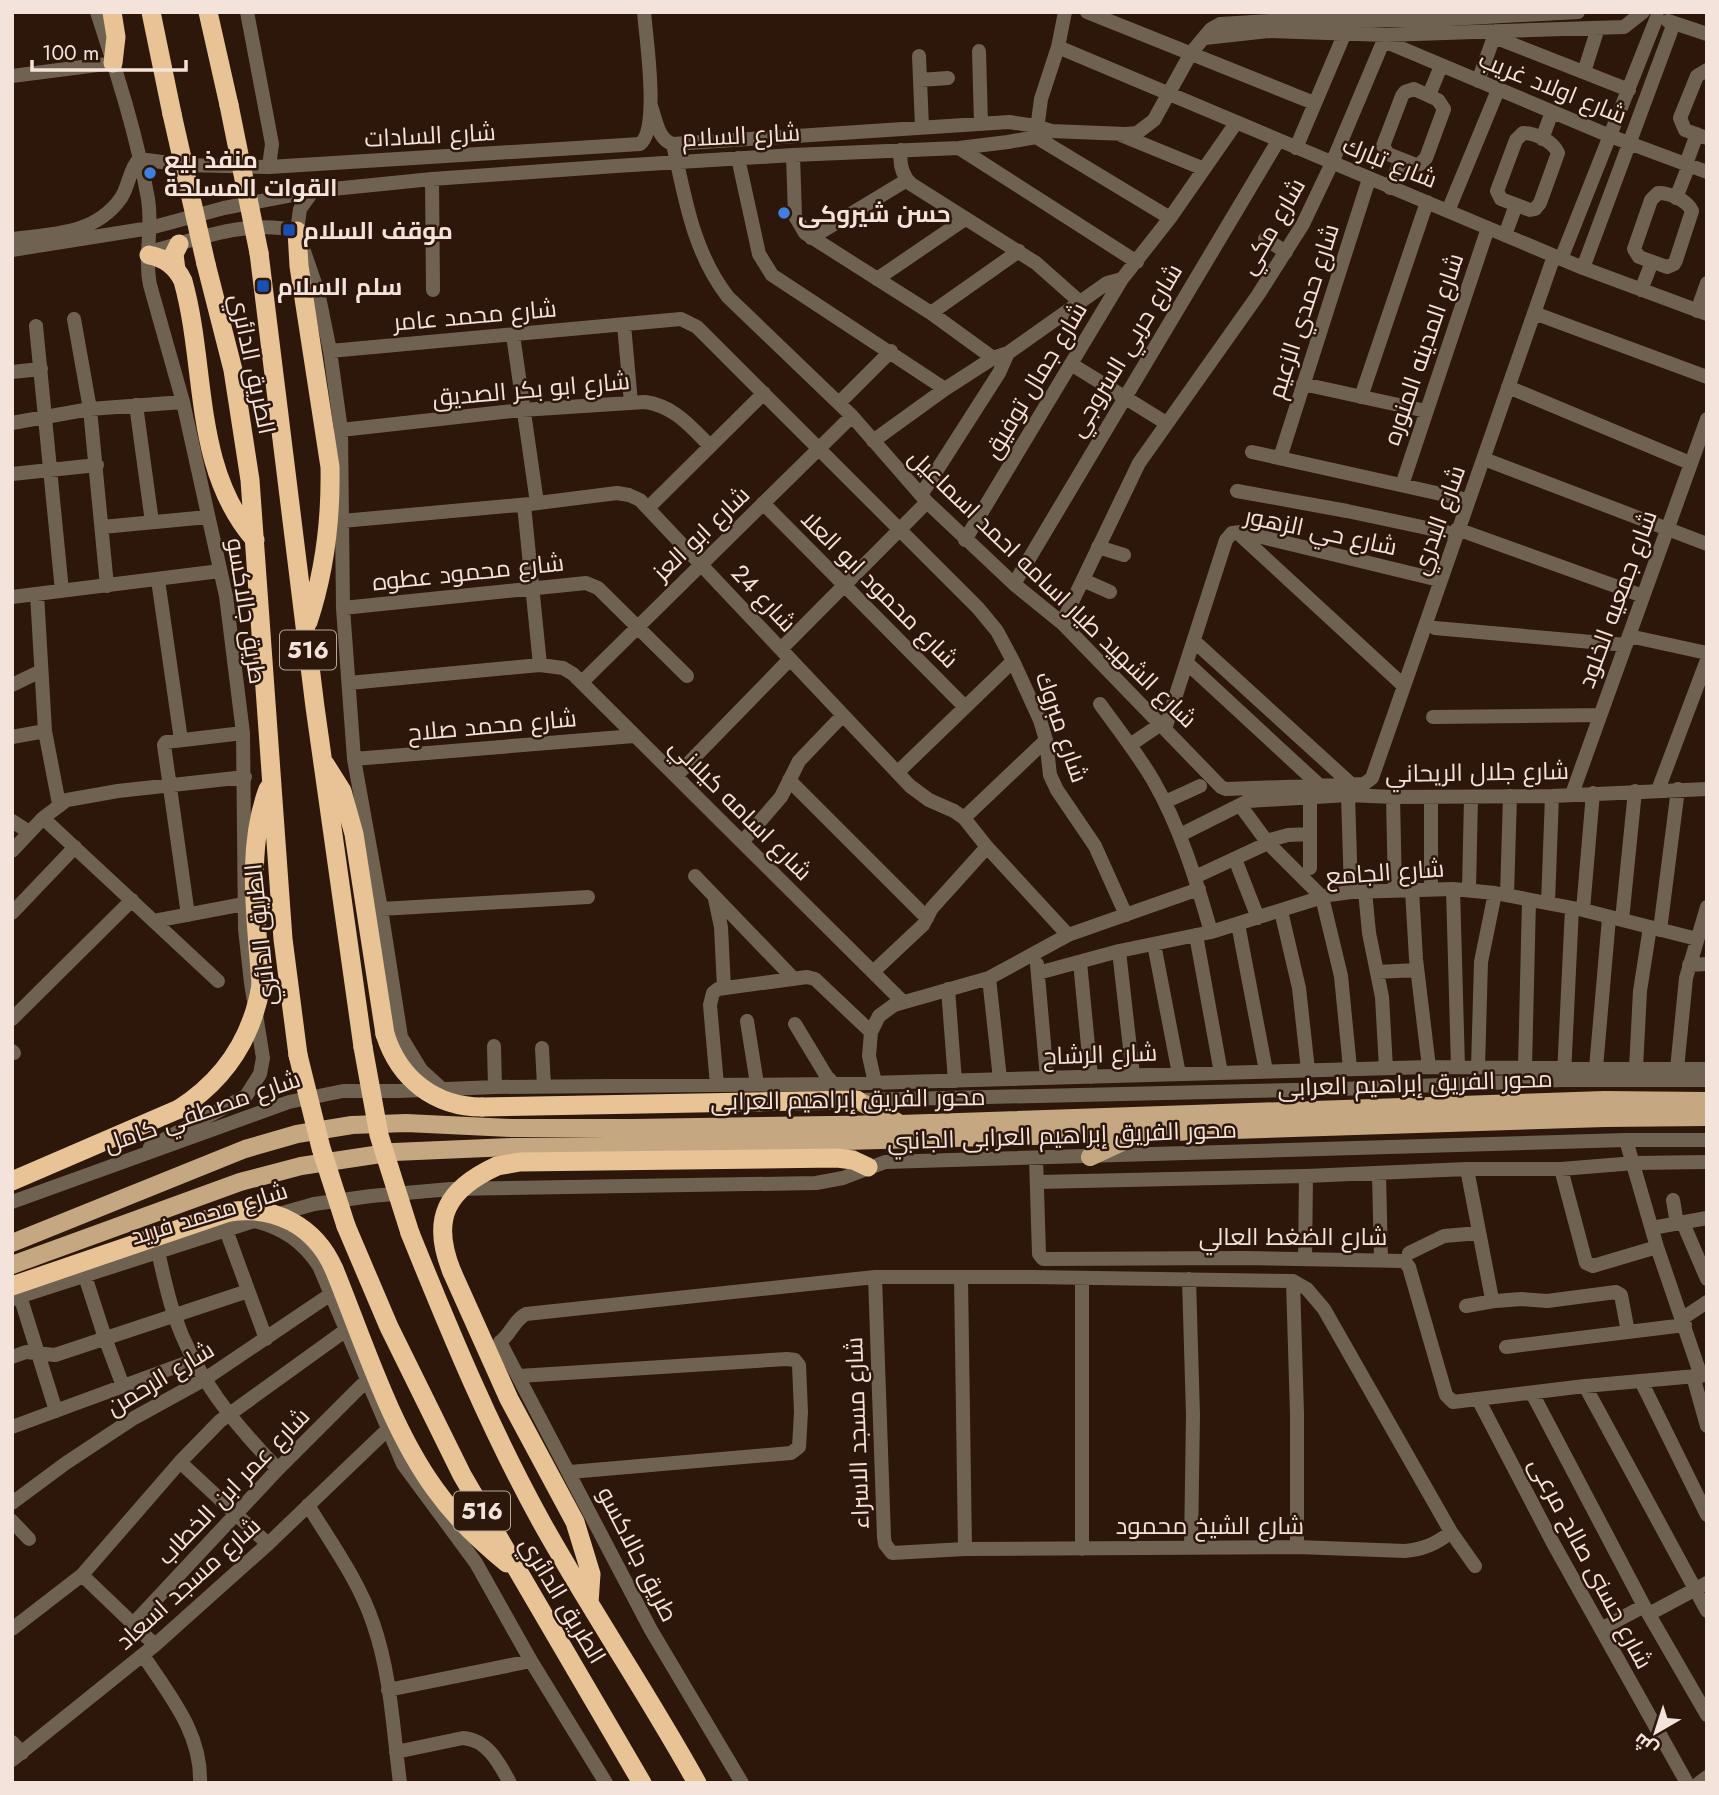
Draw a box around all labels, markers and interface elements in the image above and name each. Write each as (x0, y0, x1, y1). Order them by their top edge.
scale bar (32, 28, 186, 72)
text: 100 m (42, 38, 99, 68)
street label: شارع اولاد غريب (1474, 41, 1632, 133)
street label: شارع السادات (363, 114, 497, 156)
street label: شارع السلام (681, 114, 801, 156)
street label: شارع تبارك (1337, 127, 1443, 197)
place label: منفذ بيع القوات المسلحة (164, 142, 338, 205)
marker: منفذ بيع القوات المسلحة (142, 165, 158, 181)
street label: شارع مكي (1230, 171, 1315, 282)
place label: حسن شيروكى (798, 196, 951, 231)
marker: حسن شيروكى (776, 205, 792, 221)
place label: موقف السلام (303, 213, 453, 248)
street label: شارع حمدي الزعيم (1258, 219, 1349, 403)
marker: موقف السلام (281, 222, 297, 238)
street label: شارع المدينه المنوره (1374, 248, 1472, 450)
street label: شارع حربي السروجي (1059, 256, 1192, 445)
place label: سلم السلام (277, 269, 402, 304)
marker: سلم السلام (255, 278, 271, 294)
street label: شارع محمد عامر (390, 290, 558, 340)
street label: الطريق الدائري (220, 291, 285, 438)
street label: شارع جمال توفيق (974, 295, 1096, 465)
street label: شارع ابو بكر الصديق (431, 363, 631, 415)
street label: شارع الشهيد طيار اسامه احمد اسماعيل (901, 440, 1205, 736)
street label: شارع البدري (1402, 460, 1475, 580)
street label: شارع ابو العز (643, 478, 757, 590)
street label: شارع حي الزهور (1239, 497, 1400, 566)
street label: شارع محمود ابو العلا (793, 502, 967, 676)
street label: شارع جمعيه الخلود (1569, 505, 1665, 693)
street label: طريق جالاكسو (218, 535, 276, 687)
street label: شارع محمود عطوه (370, 545, 566, 599)
street label: شارع 24 (723, 556, 805, 640)
road number: 516 (280, 630, 336, 670)
street label: شارع مبروك (1027, 667, 1097, 787)
street label: شارع محمد صلاح (406, 700, 578, 750)
street label: شارع اسامه كيلاني (660, 730, 820, 890)
street label: شارع جلال الريحاني (1385, 753, 1569, 793)
street label: شارع الجامع (1324, 850, 1446, 894)
street label: الطريق الدائري (235, 862, 286, 1008)
street label: شارع الرشاح (1042, 1035, 1158, 1073)
street label: شارع مصطفي كامل (99, 1061, 306, 1163)
street label: محور الفريق إبراهيم العرابى (1277, 1061, 1553, 1105)
street label: محور الفريق إبراهيم العرابى (710, 1079, 986, 1119)
street label: محور الفريق إبراهيم العرابى الجانبي (886, 1111, 1238, 1161)
street label: شارع محمد فريد (126, 1172, 292, 1254)
street label: شارع الضغط العالي (1199, 1219, 1387, 1256)
street label: شارع الرحمن (99, 1332, 221, 1424)
street label: شارع مسجد الاسراء (836, 1336, 878, 1530)
street label: شارع عمر ابن الخطاب (149, 1399, 317, 1573)
street label: شارع حسنى صالح مرعى (1520, 1451, 1662, 1675)
street label: طريق جالاكسو (589, 1480, 687, 1628)
road number: 516 (454, 1492, 510, 1530)
street label: شارع مسجد اسعاد (108, 1508, 268, 1658)
street label: شارع الشيخ محمود (1116, 1508, 1304, 1543)
street label: الطريق الدائري (510, 1530, 615, 1671)
north arrow (1621, 1697, 1691, 1767)
text: ش (1628, 1727, 1664, 1763)

